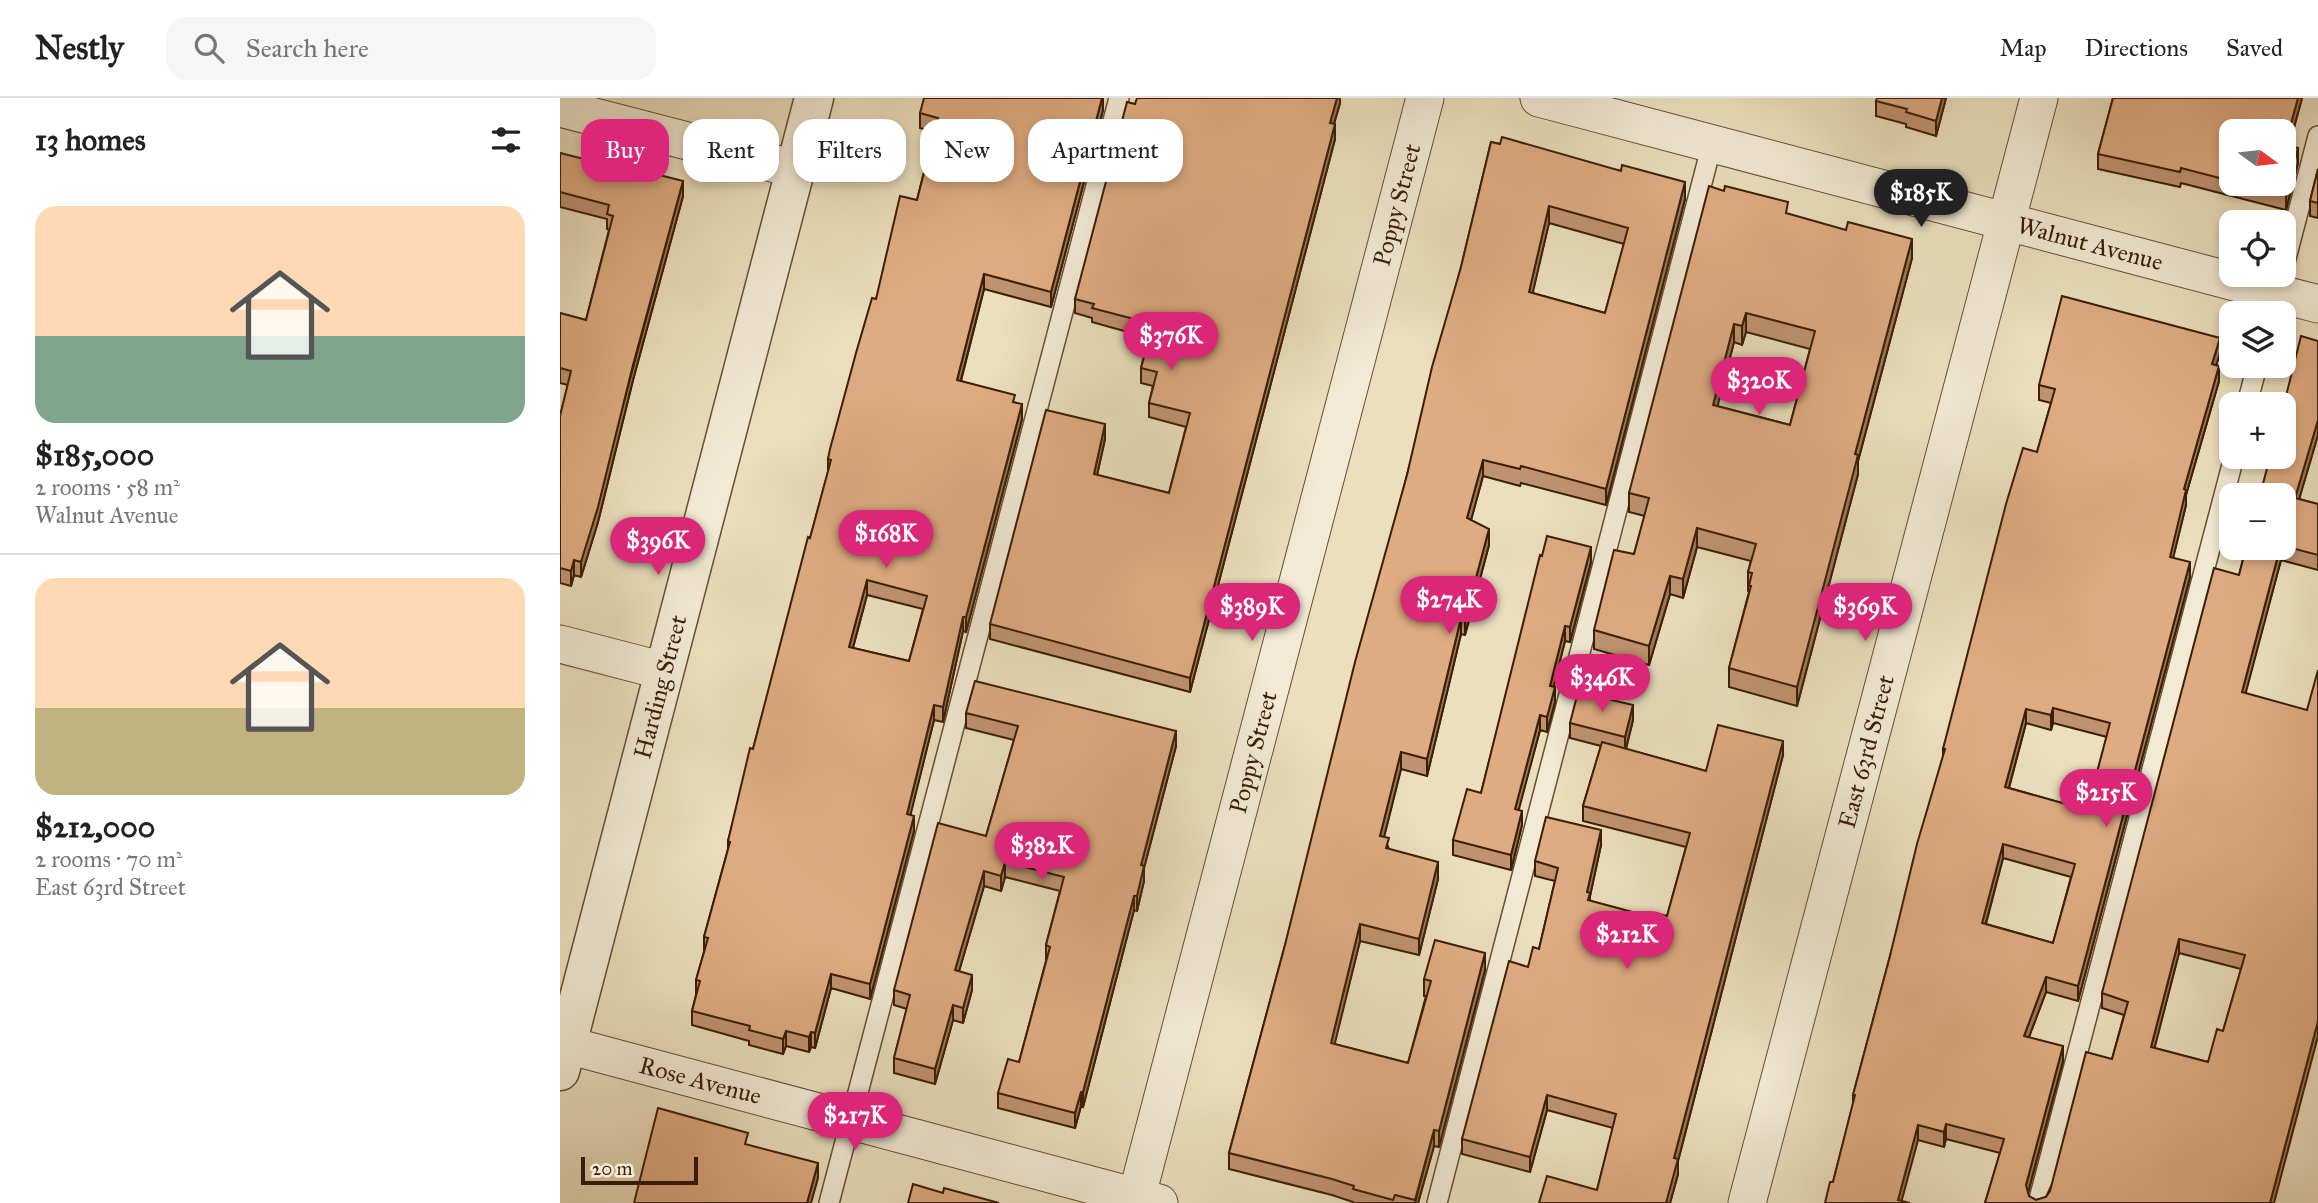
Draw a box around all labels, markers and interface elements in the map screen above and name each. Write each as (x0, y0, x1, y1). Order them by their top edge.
search box (166, 17, 656, 80)
text: Nestly (35, 28, 124, 68)
icon: search (190, 29, 228, 67)
text: Search here (246, 32, 369, 64)
text: Map (2000, 33, 2047, 63)
text: Directions (2085, 33, 2188, 63)
text: Saved (2226, 33, 2283, 63)
chip: Buy (581, 119, 669, 182)
chip: Rent (683, 119, 779, 182)
chip: Filters (793, 119, 906, 182)
chip: New (920, 119, 1014, 182)
chip: Apartment (1028, 119, 1183, 182)
north arrow (2219, 119, 2296, 196)
map controls (2219, 119, 2296, 560)
icon: filters (487, 121, 525, 159)
text: 13 homes (35, 122, 146, 158)
street label: Poppy Street (1367, 140, 1428, 269)
pin: $185K (1872, 170, 1970, 229)
text: $185K (1890, 178, 1952, 206)
street label: Walnut Avenue (2014, 210, 2166, 277)
button: locate (2219, 210, 2296, 287)
icon: home (217, 252, 343, 378)
button: layers (2219, 301, 2296, 378)
pin: $376K (1122, 313, 1220, 372)
text: $376K (1139, 321, 1203, 349)
pin: $320K (1710, 358, 1808, 417)
text: $320K (1727, 366, 1791, 394)
button: + (2219, 392, 2296, 469)
text: $185,000 (35, 437, 154, 473)
text: 2 rooms · 58 m² (35, 473, 180, 501)
button: − (2219, 483, 2296, 560)
text: Walnut Avenue (35, 501, 178, 529)
pin: $168K (837, 510, 935, 570)
pin: $396K (609, 518, 707, 577)
text: $168K (854, 519, 918, 547)
text: $396K (626, 526, 690, 554)
pin: $274K (1400, 576, 1498, 636)
pin: $389K (1203, 584, 1301, 643)
pin: $369K (1816, 584, 1914, 643)
text: $274K (1416, 585, 1482, 613)
text: $389K (1220, 592, 1284, 620)
text: $369K (1833, 592, 1897, 620)
street label: Harding Street (627, 611, 694, 762)
icon: home (217, 624, 343, 750)
pin: $346K (1553, 654, 1651, 714)
text: $346K (1570, 663, 1634, 691)
street label: East 63rd Street (1832, 671, 1901, 831)
street label: Poppy Street (1223, 687, 1284, 817)
pin: $215K (2057, 770, 2155, 829)
text: $215K (2075, 778, 2137, 806)
text: $212,000 (35, 809, 155, 845)
pin: $382K (993, 822, 1091, 882)
text: $382K (1011, 831, 1073, 859)
text: 2 rooms · 70 m² (35, 845, 183, 873)
text: East 63rd Street (35, 873, 186, 901)
pin: $212K (1578, 912, 1676, 971)
text: $212K (1596, 920, 1658, 948)
street label: Rose Avenue (636, 1050, 765, 1111)
pin: $217K (806, 1093, 904, 1152)
text: $217K (824, 1101, 886, 1129)
scale bar (581, 1154, 698, 1186)
text: 20 m (592, 1157, 633, 1180)

